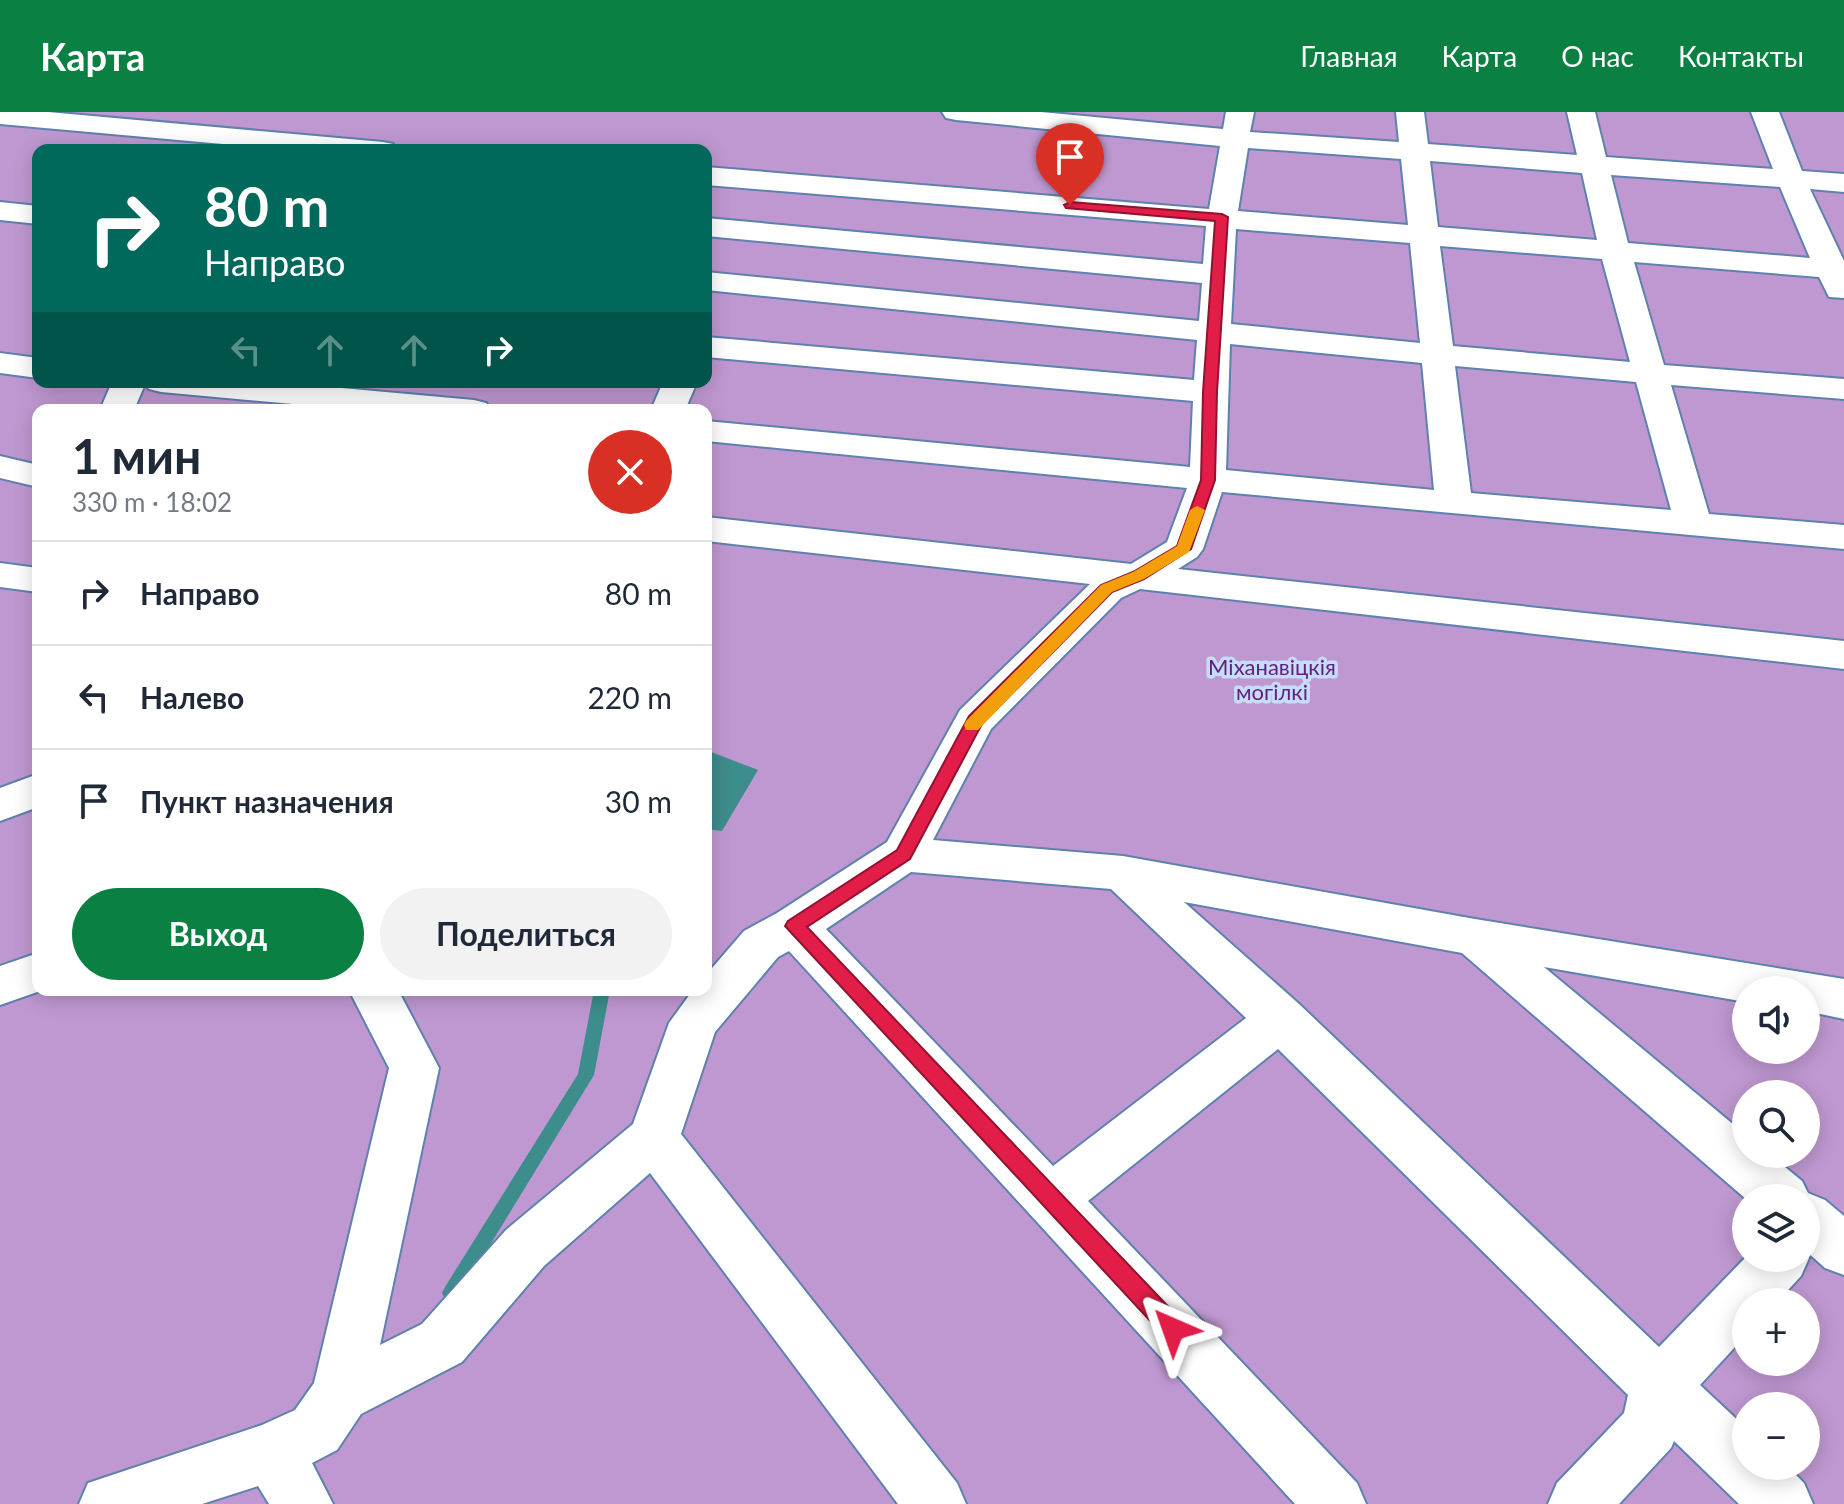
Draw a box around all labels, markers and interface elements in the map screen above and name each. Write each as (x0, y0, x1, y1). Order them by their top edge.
text: Карта (40, 33, 145, 79)
text: Главная (1300, 39, 1398, 73)
text: Карта (1442, 39, 1517, 73)
text: О нас (1561, 39, 1634, 73)
text: Контакты (1678, 39, 1804, 73)
pin (1036, 123, 1104, 205)
icon: arrive (1048, 135, 1092, 179)
text: 80 m (204, 172, 329, 239)
icon: right (72, 176, 176, 280)
text: Направо (204, 240, 345, 284)
icon: left (224, 328, 268, 372)
icon: ahead (308, 328, 352, 372)
icon: ahead (392, 328, 436, 372)
icon: right (476, 328, 520, 372)
text: 1 мин (72, 427, 201, 484)
button: close (588, 430, 672, 514)
text: 330 m · 18:02 (72, 486, 232, 518)
icon: right (72, 571, 116, 615)
text: Направо (140, 575, 260, 611)
text: 80 m (605, 575, 672, 611)
park label: Міханавіцкія могілкі (1208, 653, 1336, 705)
icon: left (72, 675, 116, 719)
text: Налево (140, 679, 244, 715)
text: 220 m (587, 679, 672, 715)
icon: arrive (72, 779, 116, 823)
text: Пункт назначения (140, 783, 394, 819)
text: 30 m (605, 783, 672, 819)
button: Выход (72, 888, 364, 980)
button: Поделиться (380, 888, 672, 980)
map controls (1732, 976, 1820, 1480)
button: sound (1732, 976, 1820, 1064)
button: search (1732, 1080, 1820, 1168)
button: layers (1732, 1184, 1820, 1272)
position arrow (1131, 1287, 1215, 1371)
button: + (1732, 1288, 1820, 1376)
button: − (1732, 1392, 1820, 1480)

